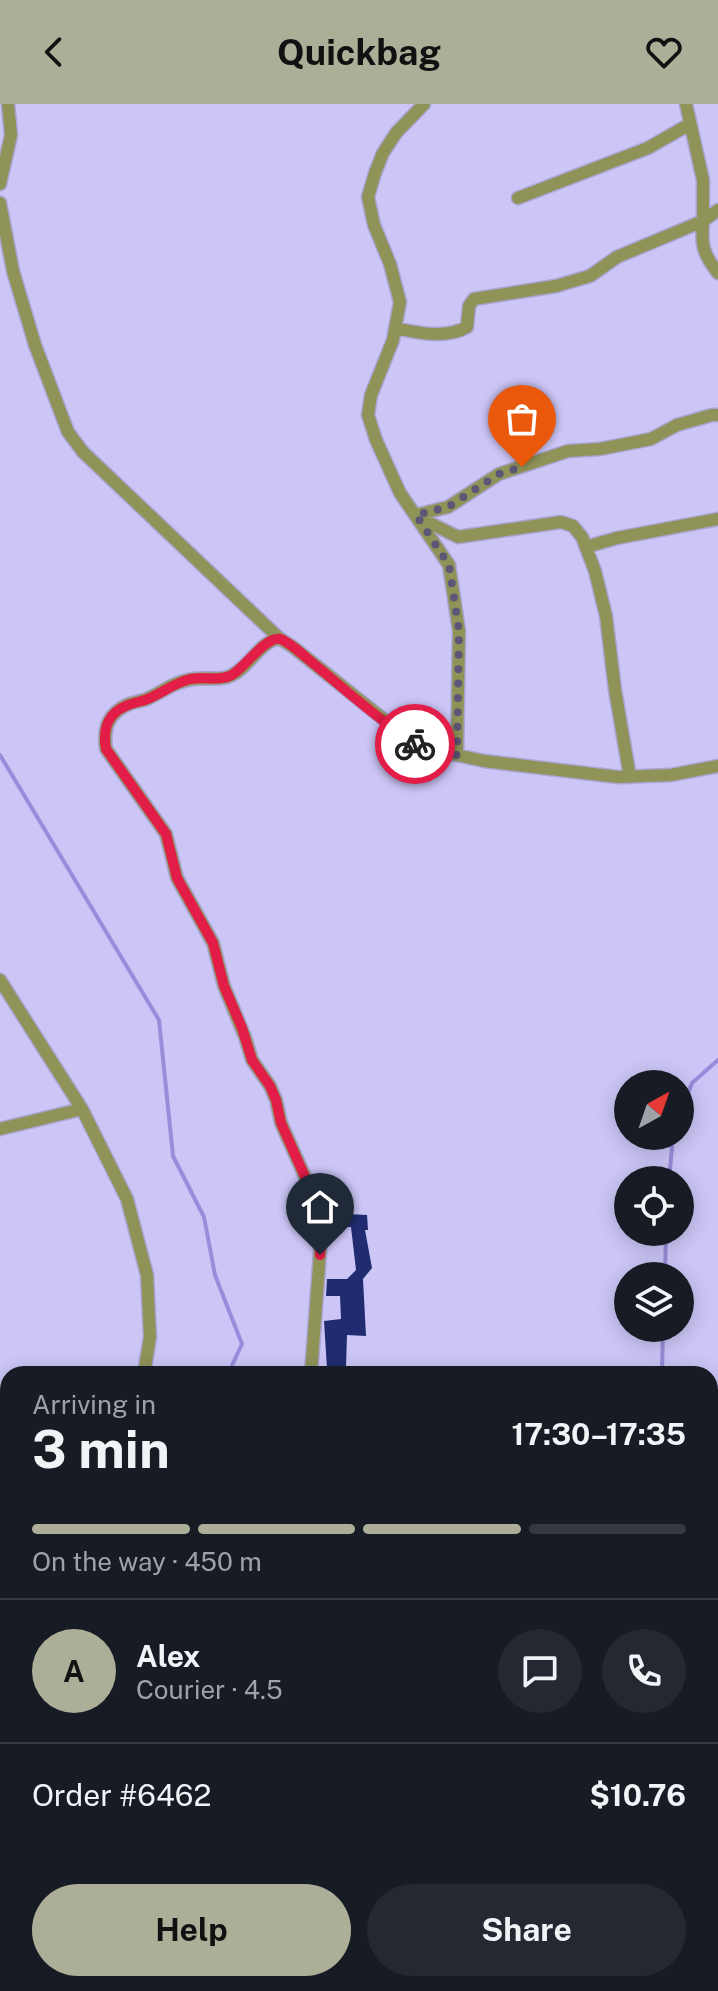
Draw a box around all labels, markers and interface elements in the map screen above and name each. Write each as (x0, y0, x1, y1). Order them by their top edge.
icon: back (32, 30, 76, 74)
icon: heart (642, 30, 686, 74)
text: Quickbag (277, 31, 441, 73)
pin (488, 385, 556, 467)
icon: bag (500, 397, 544, 441)
courier (375, 704, 455, 784)
icon: bike (393, 722, 437, 766)
north arrow (614, 1070, 694, 1150)
map controls (614, 1070, 694, 1342)
button: locate (614, 1166, 694, 1246)
pin (286, 1173, 354, 1255)
icon: home (298, 1185, 342, 1229)
button: layers (614, 1262, 694, 1342)
text: Arriving in (32, 1389, 156, 1420)
text: 17:30–17:35 (511, 1416, 686, 1452)
text: 3 min (32, 1419, 170, 1480)
text: On the way · 450 m (32, 1546, 262, 1577)
button: chat (498, 1629, 582, 1713)
button: phone (602, 1629, 686, 1713)
text: Alex (136, 1638, 200, 1674)
text: A (63, 1653, 85, 1689)
text: Courier · 4.5 (136, 1674, 283, 1705)
text: Order #6462 (32, 1777, 211, 1813)
text: $10.76 (589, 1777, 686, 1813)
button: Help (32, 1884, 351, 1976)
button: Share (367, 1884, 686, 1976)

